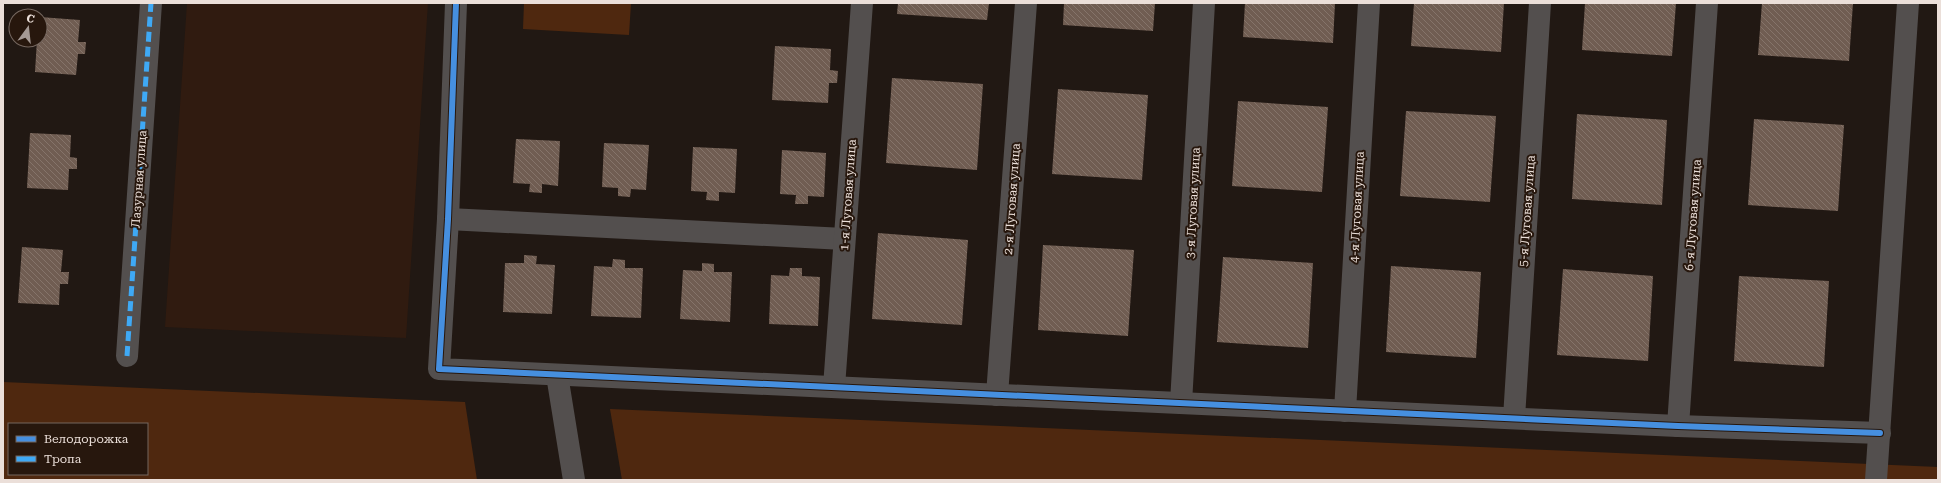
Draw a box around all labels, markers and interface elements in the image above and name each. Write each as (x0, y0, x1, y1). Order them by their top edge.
north arrow (8, 8, 48, 48)
text: С (25, 12, 36, 26)
street label: Лазурная улица (129, 129, 149, 228)
street label: 1-я Луговая улица (837, 138, 859, 251)
street label: 2-я Луговая улица (1001, 142, 1023, 255)
street label: 3-я Луговая улица (1183, 146, 1203, 259)
street label: 4-я Луговая улица (1347, 150, 1367, 263)
street label: 5-я Луговая улица (1516, 154, 1538, 267)
street label: 6-я Луговая улица (1682, 158, 1704, 271)
legend (8, 423, 148, 475)
text: Велодорожка (44, 432, 129, 446)
text: Тропа (44, 452, 82, 466)

